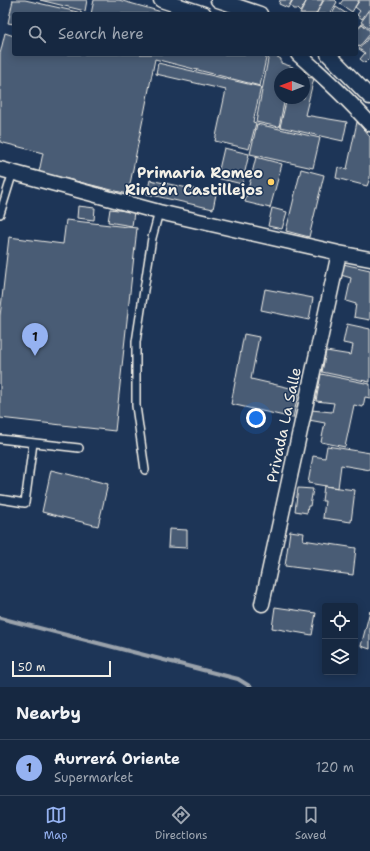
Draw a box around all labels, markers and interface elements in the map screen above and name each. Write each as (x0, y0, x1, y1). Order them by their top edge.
search box (12, 12, 358, 56)
icon: search (26, 23, 48, 45)
text: Search here (58, 24, 144, 44)
north arrow (274, 68, 310, 104)
place label: Primaria Romeo Rincón Castillejos (125, 163, 263, 200)
marker: Primaria Romeo Rincón Castillejos (266, 177, 276, 187)
pin: 1 (22, 323, 48, 356)
street label: Privada La Salle (262, 366, 306, 484)
your location (246, 408, 266, 428)
map controls (322, 603, 358, 675)
button: locate (322, 603, 358, 639)
button: layers (322, 639, 358, 675)
scale bar (12, 659, 111, 678)
text: 50 m (18, 660, 46, 675)
text: Nearby (16, 702, 81, 724)
text: Aurrerá Oriente (54, 749, 180, 769)
text: 1 (26, 759, 32, 776)
text: 120 m (316, 759, 354, 776)
text: Supermarket (54, 769, 133, 786)
tab: Map (44, 804, 67, 843)
tab: Directions (155, 804, 207, 843)
tab: Saved (295, 804, 326, 843)

